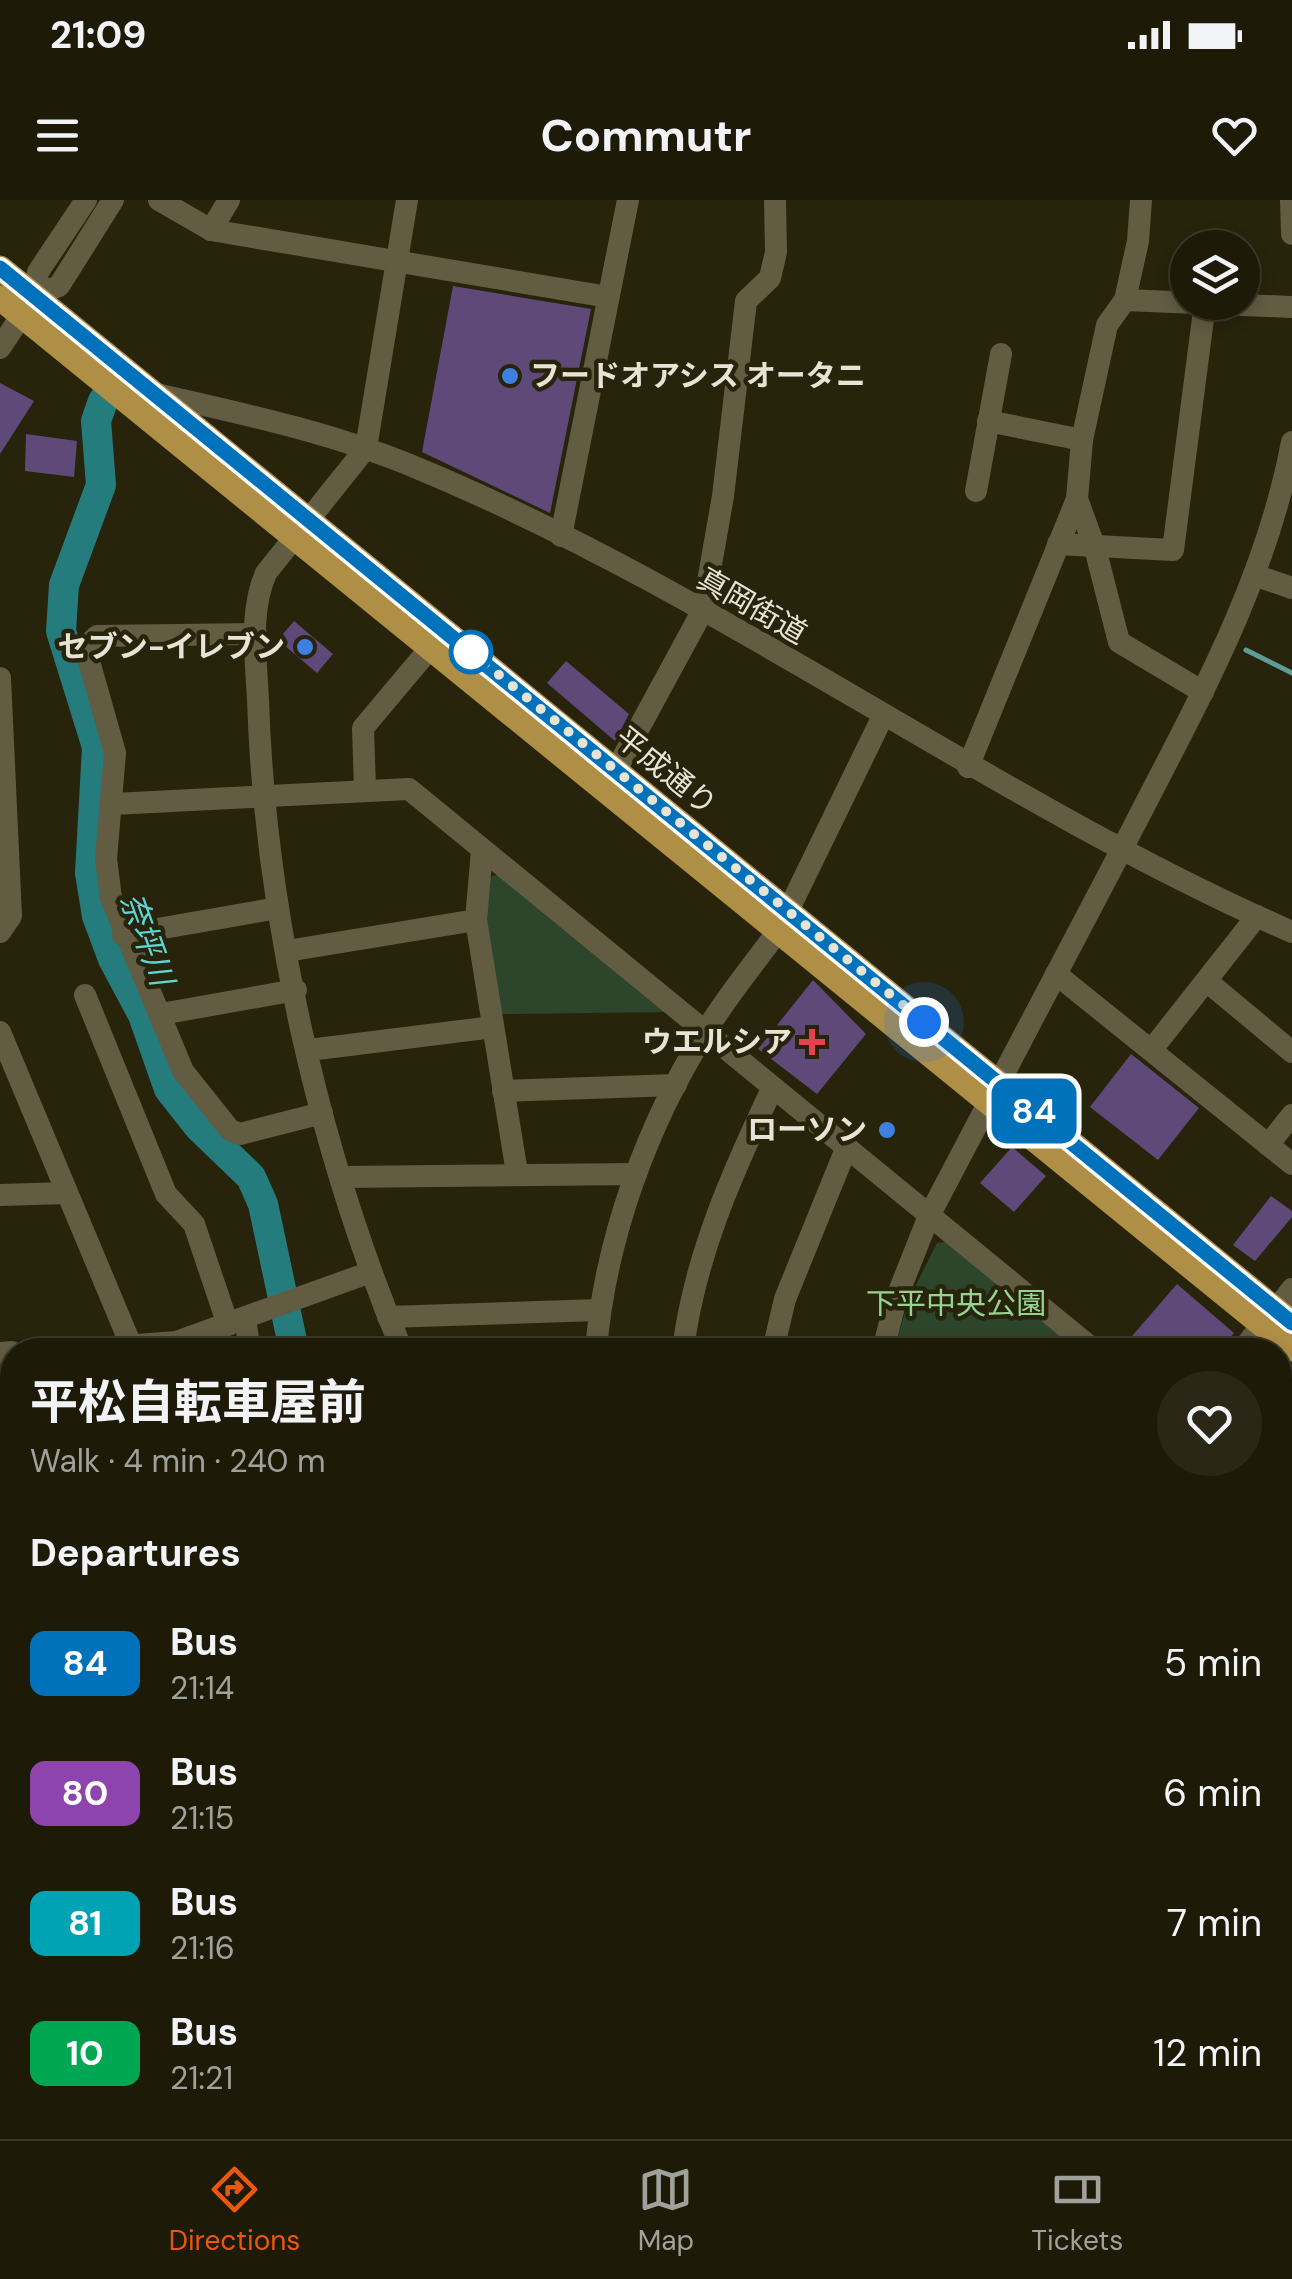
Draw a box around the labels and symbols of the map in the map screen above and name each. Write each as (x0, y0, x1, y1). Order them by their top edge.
place label: フードオアシス オータニ (530, 356, 866, 395)
marker: フードオアシス オータニ (499, 365, 521, 387)
street label: 真岡街道 (691, 559, 814, 652)
place label: セブン-イレブン (58, 627, 285, 666)
unlabelled marker (450, 631, 492, 673)
marker: セブン-イレブン (294, 636, 316, 658)
street label: 平成通り (607, 718, 725, 824)
water label: 奈坪川 (111, 887, 184, 994)
your location (899, 997, 949, 1047)
place label: ウエルシア (642, 1022, 792, 1061)
marker: ウエルシア (801, 1031, 823, 1053)
line badge: 84 (989, 1078, 1079, 1144)
place label: ローソン (747, 1110, 867, 1149)
marker: ローソン (876, 1119, 898, 1141)
park label: 下平中央公園 (866, 1284, 1046, 1323)

